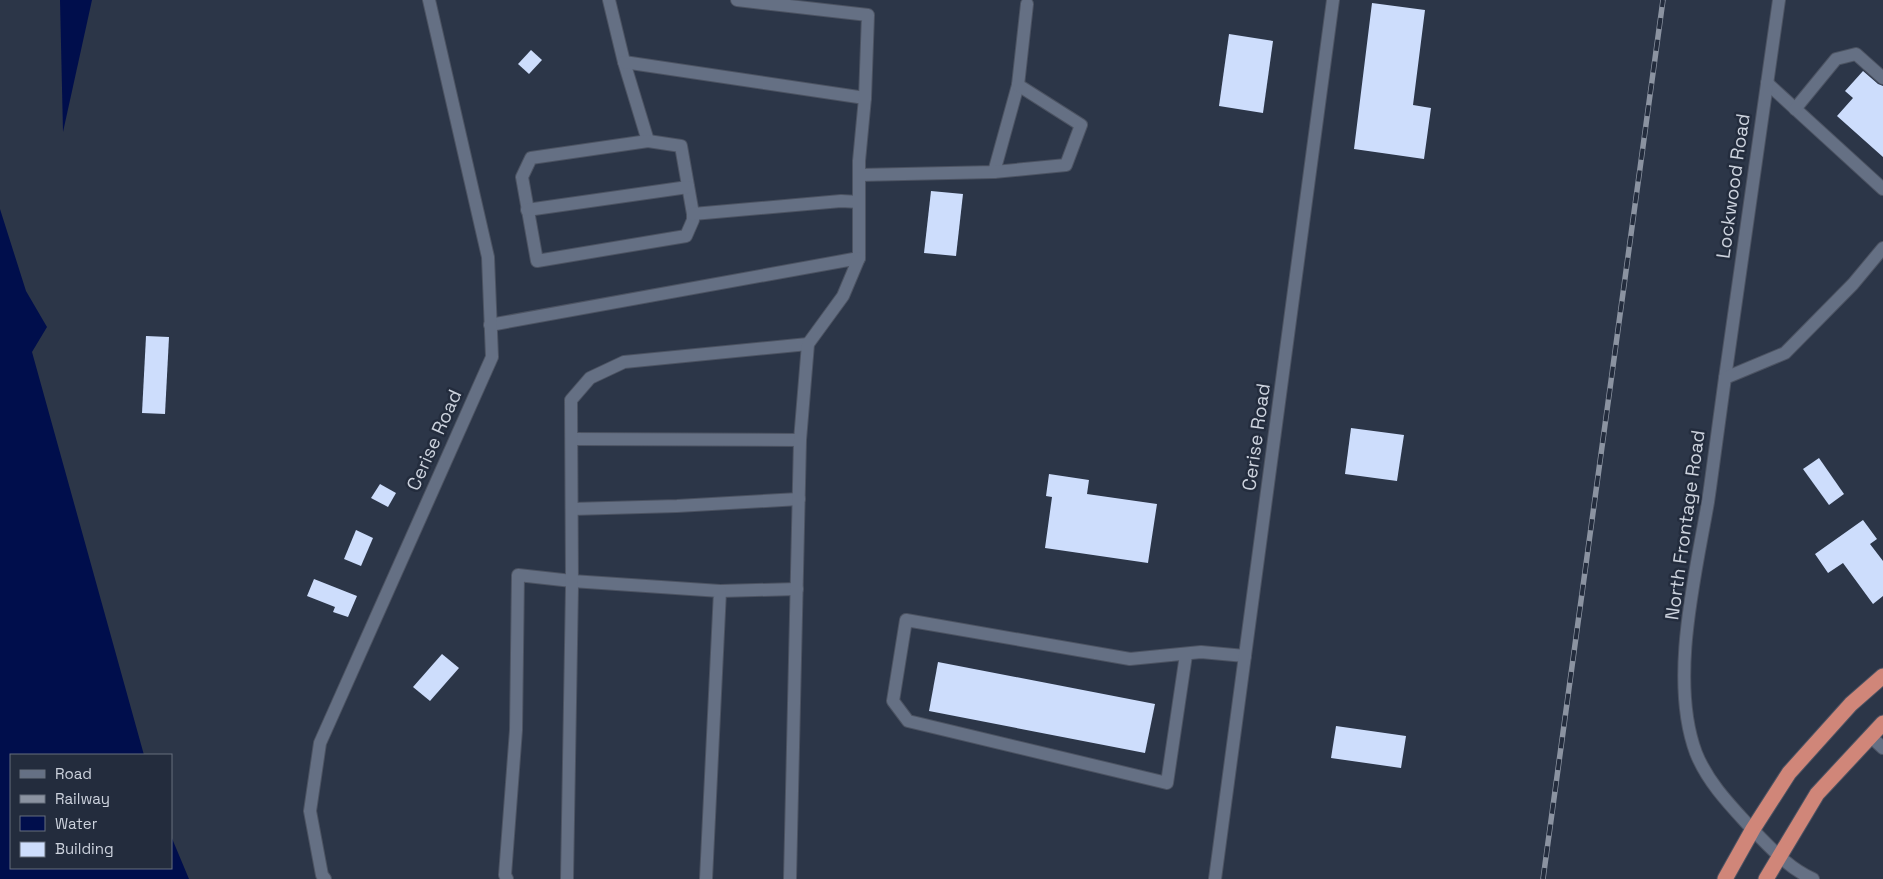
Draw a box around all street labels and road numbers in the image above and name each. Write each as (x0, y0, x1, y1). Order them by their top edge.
street label: Lockwood Road (1710, 112, 1756, 260)
street label: Cerise Road (1236, 382, 1276, 492)
street label: Cerise Road (401, 386, 467, 494)
street label: North Frontage Road (1659, 429, 1711, 621)

